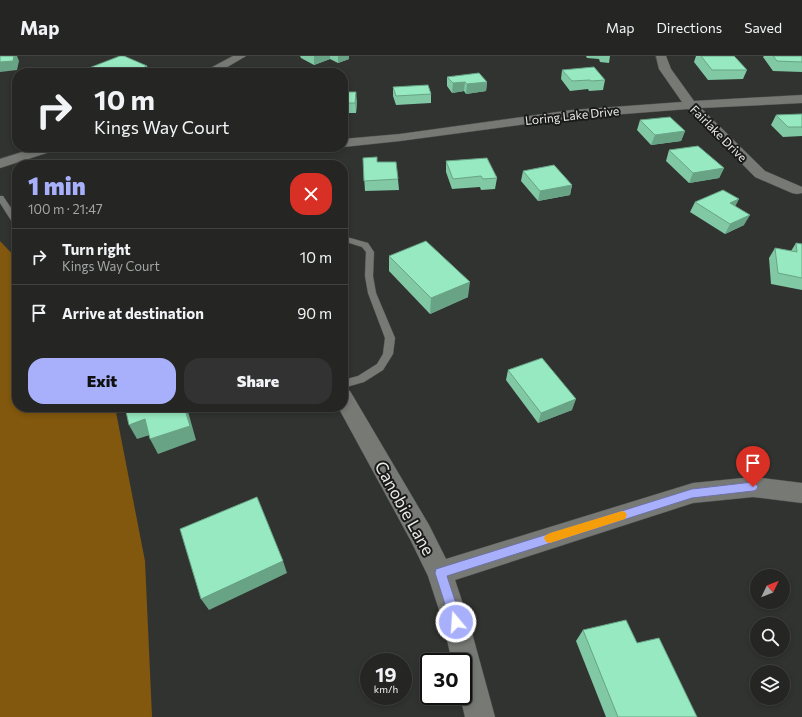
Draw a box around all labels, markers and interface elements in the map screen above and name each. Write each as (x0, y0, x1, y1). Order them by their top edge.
text: Map (20, 16, 59, 39)
text: Map (606, 19, 635, 36)
text: Directions (657, 19, 722, 36)
text: Saved (744, 19, 782, 36)
text: 10 m (94, 82, 155, 116)
icon: right (28, 84, 80, 136)
street label: Fairlake Drive (688, 102, 750, 164)
street label: Loring Lake Drive (524, 103, 620, 127)
text: Kings Way Court (94, 116, 230, 138)
text: 1 min (28, 171, 86, 200)
button: close (290, 173, 332, 215)
text: 100 m · 21:47 (28, 201, 103, 217)
text: Turn right (62, 240, 131, 258)
icon: right (28, 246, 50, 268)
text: 10 m (300, 248, 332, 266)
text: Kings Way Court (62, 258, 160, 274)
icon: arrive (28, 302, 50, 324)
text: Arrive at destination (62, 304, 204, 322)
text: 90 m (297, 304, 332, 322)
button: Exit (28, 358, 176, 404)
button: Share (184, 358, 332, 404)
pin (736, 446, 770, 487)
icon: arrive (742, 452, 764, 474)
street label: Canobie Lane (371, 457, 440, 559)
north arrow (750, 569, 790, 609)
map controls (750, 569, 790, 705)
position arrow (435, 601, 477, 643)
button: search (750, 617, 790, 657)
speed limit sign: 30 (420, 653, 472, 705)
text: 19 (375, 662, 397, 686)
button: layers (750, 665, 790, 705)
text: km/h (374, 683, 398, 695)

